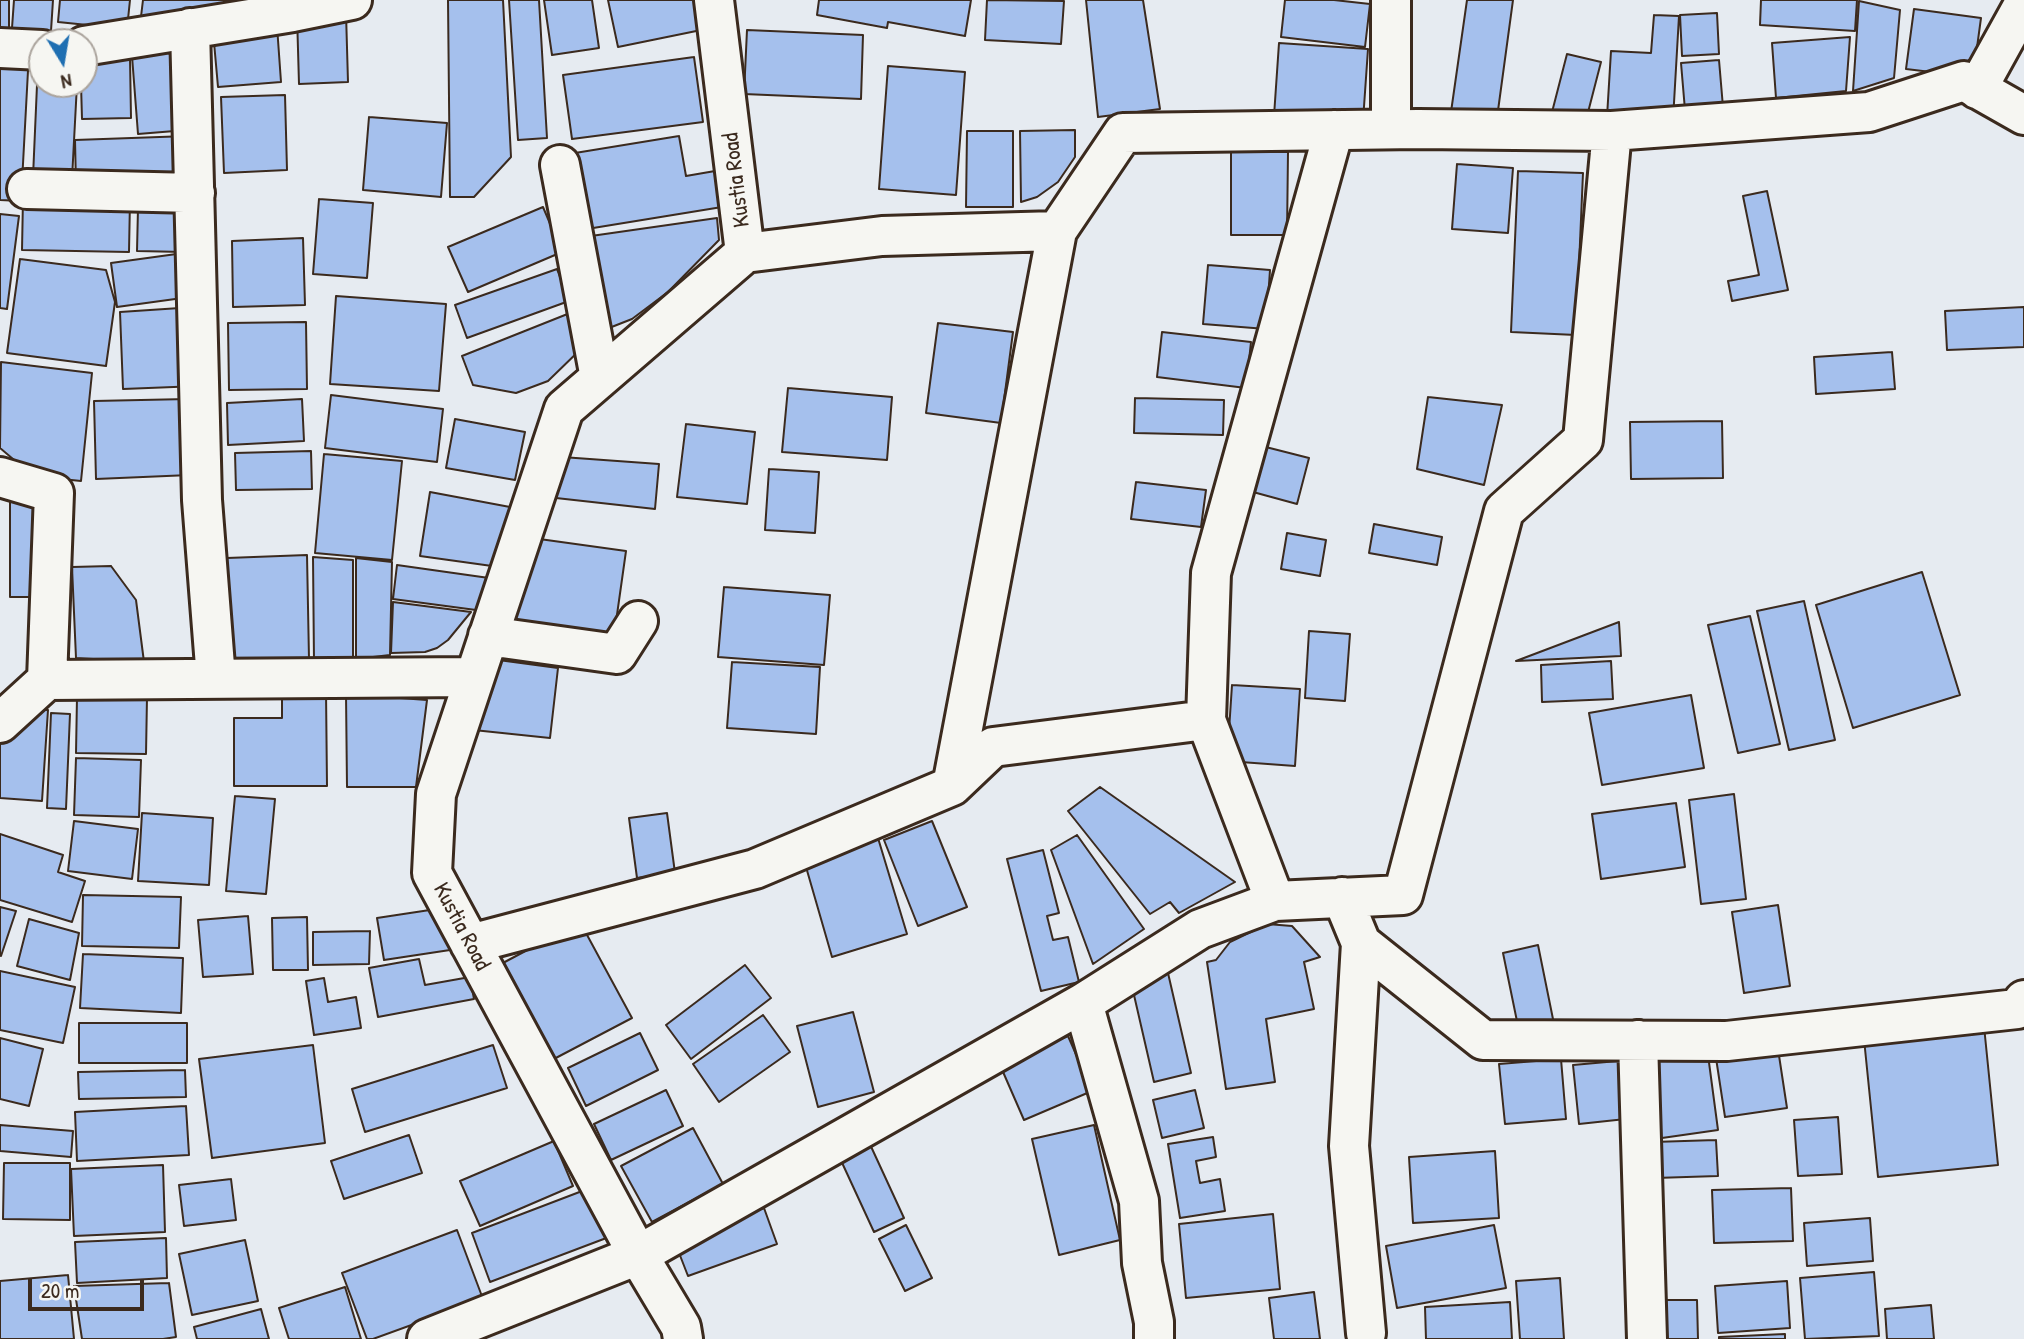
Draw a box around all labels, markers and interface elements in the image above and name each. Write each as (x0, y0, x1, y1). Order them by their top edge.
north arrow (28, 28, 98, 98)
text: N (59, 68, 74, 95)
street label: Kustia Road (718, 131, 756, 229)
street label: Kustia Road (426, 879, 496, 975)
scale bar (32, 1266, 147, 1310)
text: 20 m (41, 1276, 79, 1305)

